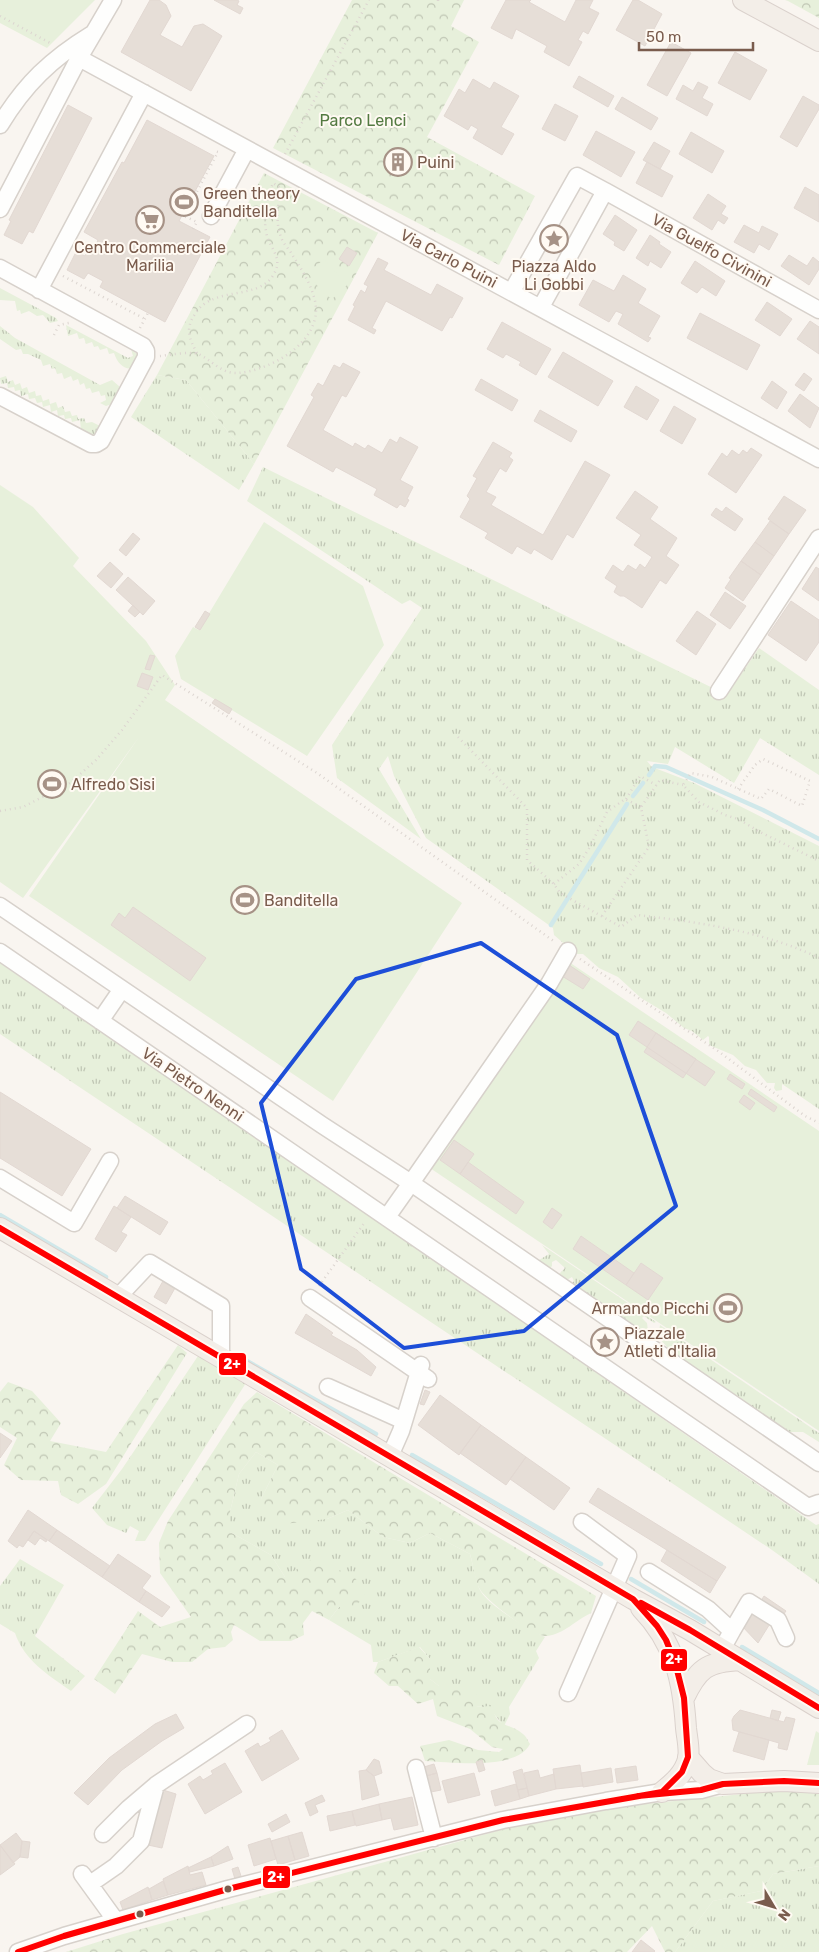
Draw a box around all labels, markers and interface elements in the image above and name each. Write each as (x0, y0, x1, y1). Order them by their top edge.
scale bar (639, 20, 753, 52)
text: 50 m (646, 28, 681, 46)
park label: Parco Lenci (319, 111, 407, 130)
building icon: Puini (383, 147, 413, 177)
place label: Puini (417, 153, 454, 172)
place label: Green theory Banditella (203, 184, 300, 221)
sports icon: Green theory Banditella (169, 187, 199, 217)
supermarket icon: Centro Commerciale Marilia (135, 205, 165, 235)
street label: Via Guelfo Civinini (649, 210, 775, 291)
place icon: Piazza Aldo Li Gobbi (539, 224, 569, 254)
street label: Via Carlo Puini (397, 225, 500, 292)
place label: Centro Commerciale Marilia (74, 238, 226, 275)
place label: Piazza Aldo Li Gobbi (512, 257, 596, 294)
sports icon: Alfredo Sisi (37, 769, 67, 799)
place label: Alfredo Sisi (71, 775, 155, 794)
sports icon: Banditella (230, 885, 260, 915)
place label: Banditella (264, 891, 338, 910)
street label: Via Pietro Nenni (138, 1043, 247, 1125)
sports icon: Armando Picchi (713, 1293, 743, 1323)
place label: Armando Picchi (591, 1299, 709, 1318)
place label: Piazzale Atleti d'Italia (624, 1324, 716, 1361)
place icon: Piazzale Atleti d'Italia (590, 1327, 620, 1357)
line badge: 2+ (218, 1352, 247, 1376)
text: 2+ (223, 1356, 241, 1373)
line badge: 2+ (660, 1648, 688, 1672)
text: 2+ (665, 1651, 683, 1668)
line badge: 2+ (262, 1865, 291, 1889)
text: 2+ (267, 1869, 285, 1886)
north arrow (749, 1882, 799, 1932)
unlabelled marker (223, 1884, 233, 1894)
text: N (774, 1905, 794, 1924)
unlabelled marker (135, 1909, 145, 1919)

